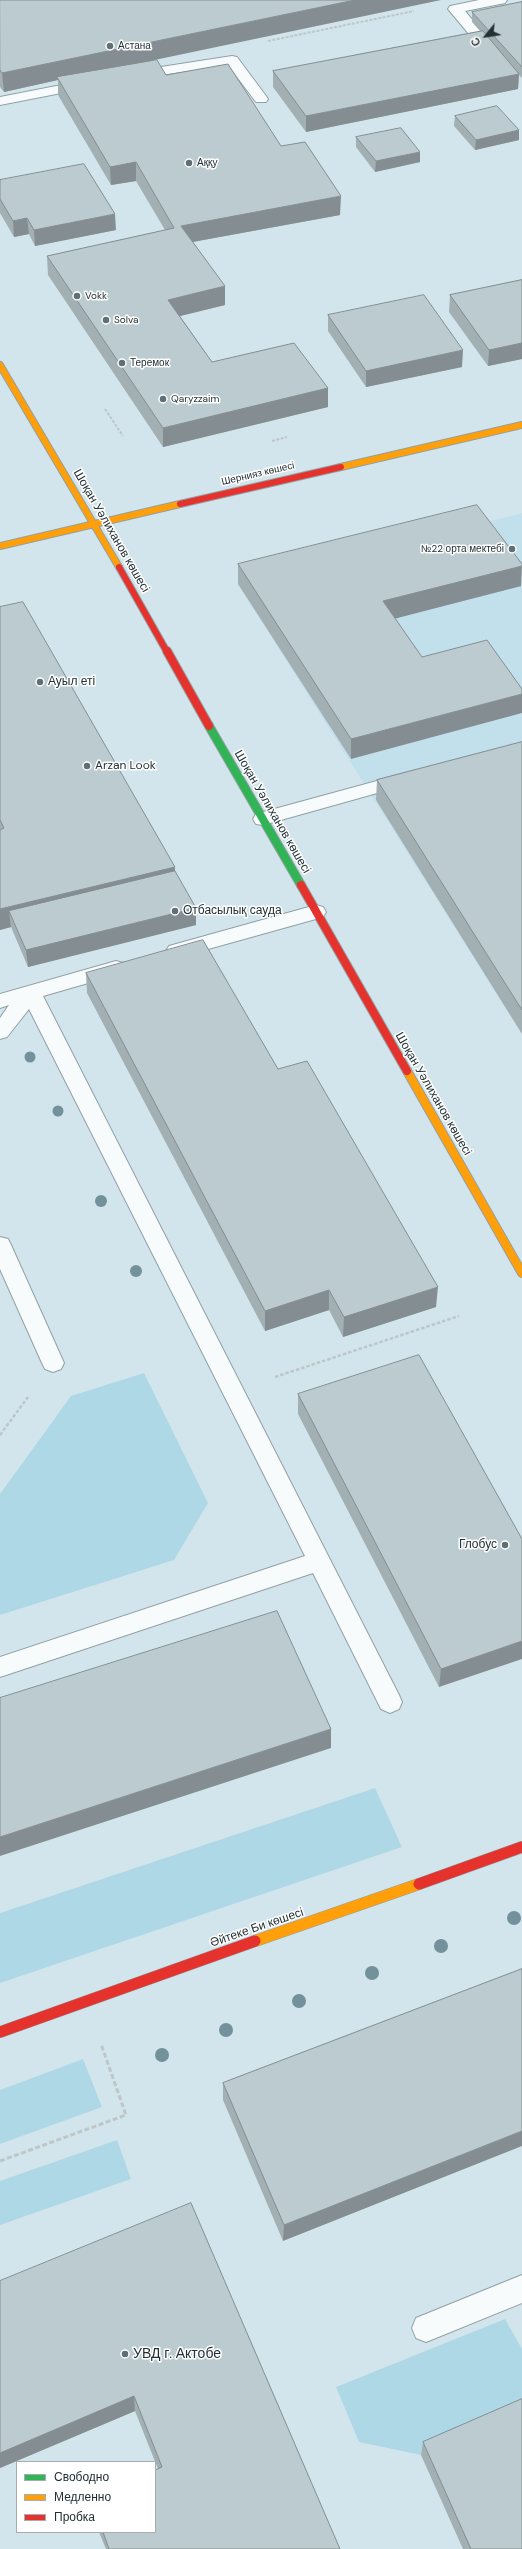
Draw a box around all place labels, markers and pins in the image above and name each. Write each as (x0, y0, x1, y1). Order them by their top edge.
place label: Астана (118, 40, 151, 52)
marker: Астана (105, 41, 115, 51)
place label: Аққу (197, 157, 217, 169)
marker: Аққу (184, 158, 194, 168)
place label: Vokk (85, 290, 107, 302)
marker: Vokk (72, 291, 82, 301)
place label: Solva (114, 314, 138, 326)
marker: Solva (101, 315, 111, 325)
place label: Теремок (130, 357, 169, 369)
marker: Теремок (117, 358, 127, 368)
place label: Qaryzzaim (171, 393, 219, 405)
marker: Qaryzzaim (158, 394, 168, 404)
place label: №22 орта мектебі (421, 543, 504, 555)
marker: №22 орта мектебі (507, 544, 517, 554)
place label: Ауыл еті (48, 675, 95, 689)
marker: Ауыл еті (35, 677, 45, 687)
place label: Arzan Look (95, 759, 156, 773)
marker: Arzan Look (82, 761, 92, 771)
place label: Отбасылық сауда (183, 904, 282, 918)
marker: Отбасылық сауда (170, 906, 180, 916)
place label: Глобус (459, 1538, 497, 1552)
marker: Глобус (500, 1540, 510, 1550)
place label: УВД г. Актобе (133, 2346, 221, 2362)
marker: УВД г. Актобе (120, 2349, 130, 2359)

